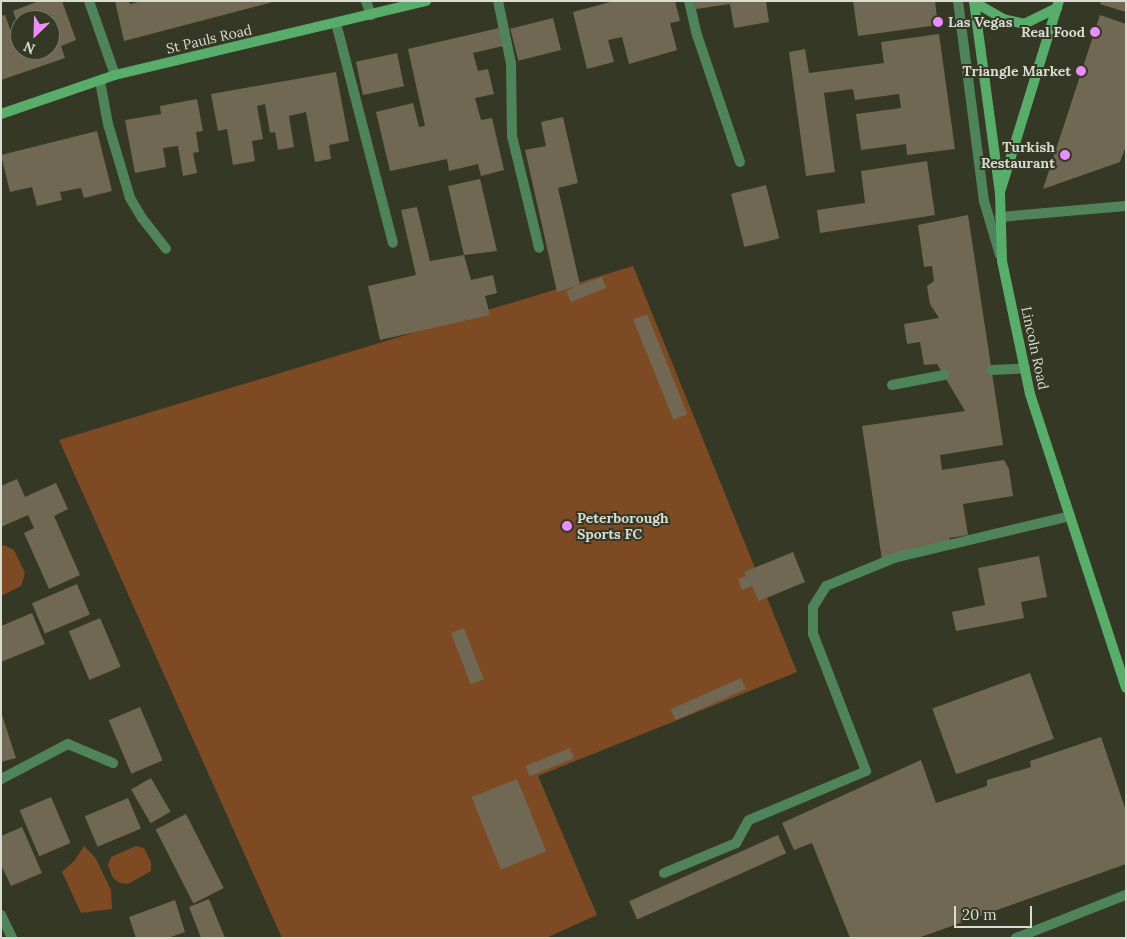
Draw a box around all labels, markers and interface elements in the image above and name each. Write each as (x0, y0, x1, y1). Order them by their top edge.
north arrow (10, 10, 60, 60)
place label: Las Vegas (948, 14, 1012, 30)
marker: Las Vegas (932, 16, 944, 28)
street label: St Pauls Road (165, 21, 253, 57)
place label: Real Food (1021, 24, 1085, 40)
marker: Real Food (1089, 26, 1101, 38)
text: N (21, 37, 38, 58)
place label: Triangle Market (962, 63, 1071, 79)
marker: Triangle Market (1075, 65, 1087, 77)
place label: Turkish Restaurant (981, 139, 1055, 172)
marker: Turkish Restaurant (1059, 149, 1071, 161)
street label: Lincoln Road (1018, 305, 1052, 391)
place label: Peterborough Sports FC (577, 510, 669, 542)
marker: Peterborough Sports FC (561, 520, 573, 532)
scale bar (957, 896, 1034, 928)
text: 20 m (962, 905, 997, 924)

